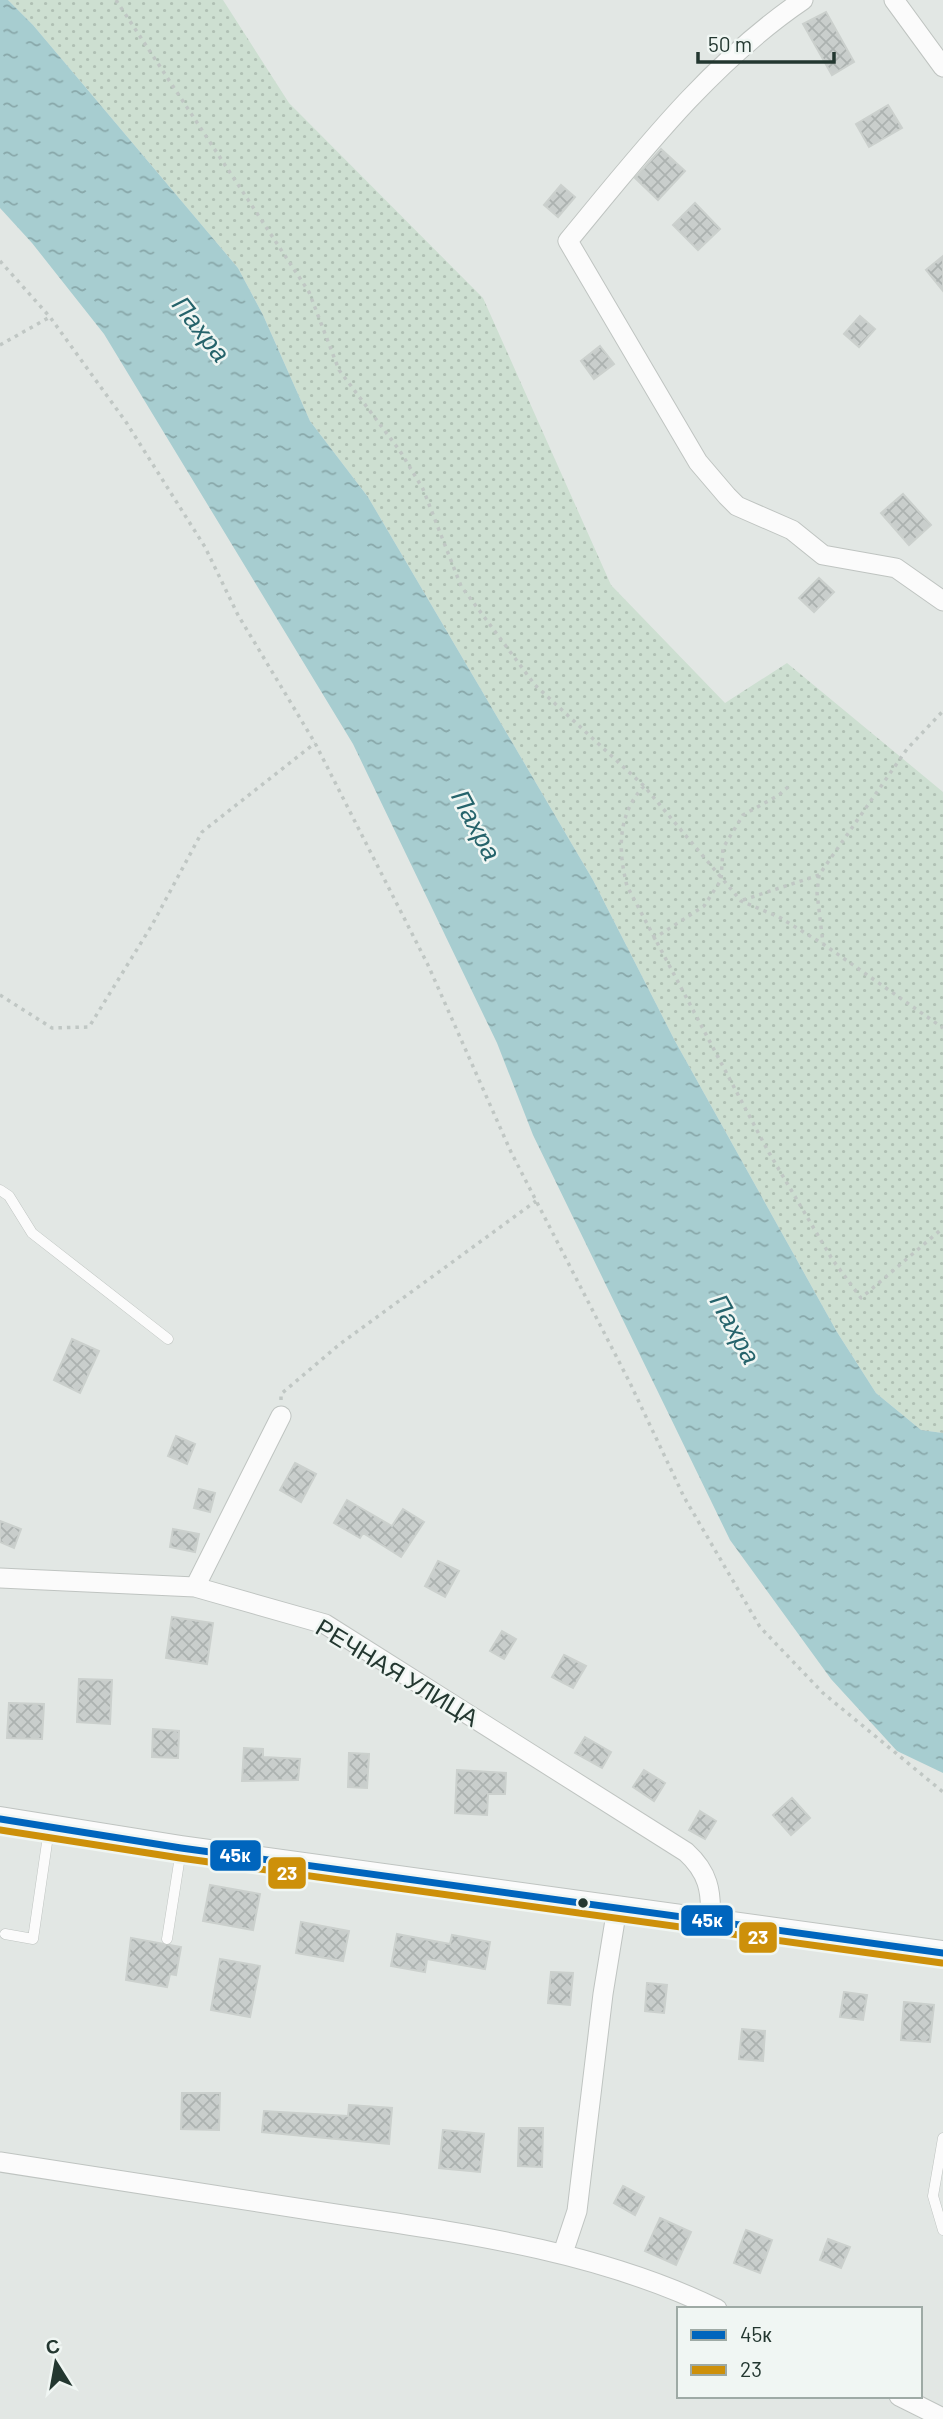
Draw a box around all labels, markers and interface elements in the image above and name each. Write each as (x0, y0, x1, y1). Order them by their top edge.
scale bar (698, 21, 834, 65)
text: 50 m (708, 31, 752, 56)
water label: Пахра (167, 289, 238, 367)
water label: Пахра (446, 784, 509, 865)
water label: Пахра (705, 1288, 768, 1369)
street label: РЕЧНАЯ УЛИЦА (311, 1612, 484, 1732)
line badge: 45к (209, 1839, 262, 1872)
text: 45к (219, 1843, 251, 1866)
line badge: 23 (267, 1856, 307, 1890)
text: 23 (277, 1861, 297, 1884)
unlabelled marker (576, 1896, 590, 1910)
line badge: 45к (680, 1904, 734, 1937)
text: 45к (691, 1908, 723, 1931)
line badge: 23 (738, 1921, 778, 1954)
text: 23 (748, 1925, 768, 1948)
legend (677, 2307, 922, 2398)
text: 45к (740, 2321, 772, 2346)
north arrow (21, 2328, 91, 2398)
text: С (44, 2333, 62, 2358)
text: 23 (740, 2356, 762, 2381)

